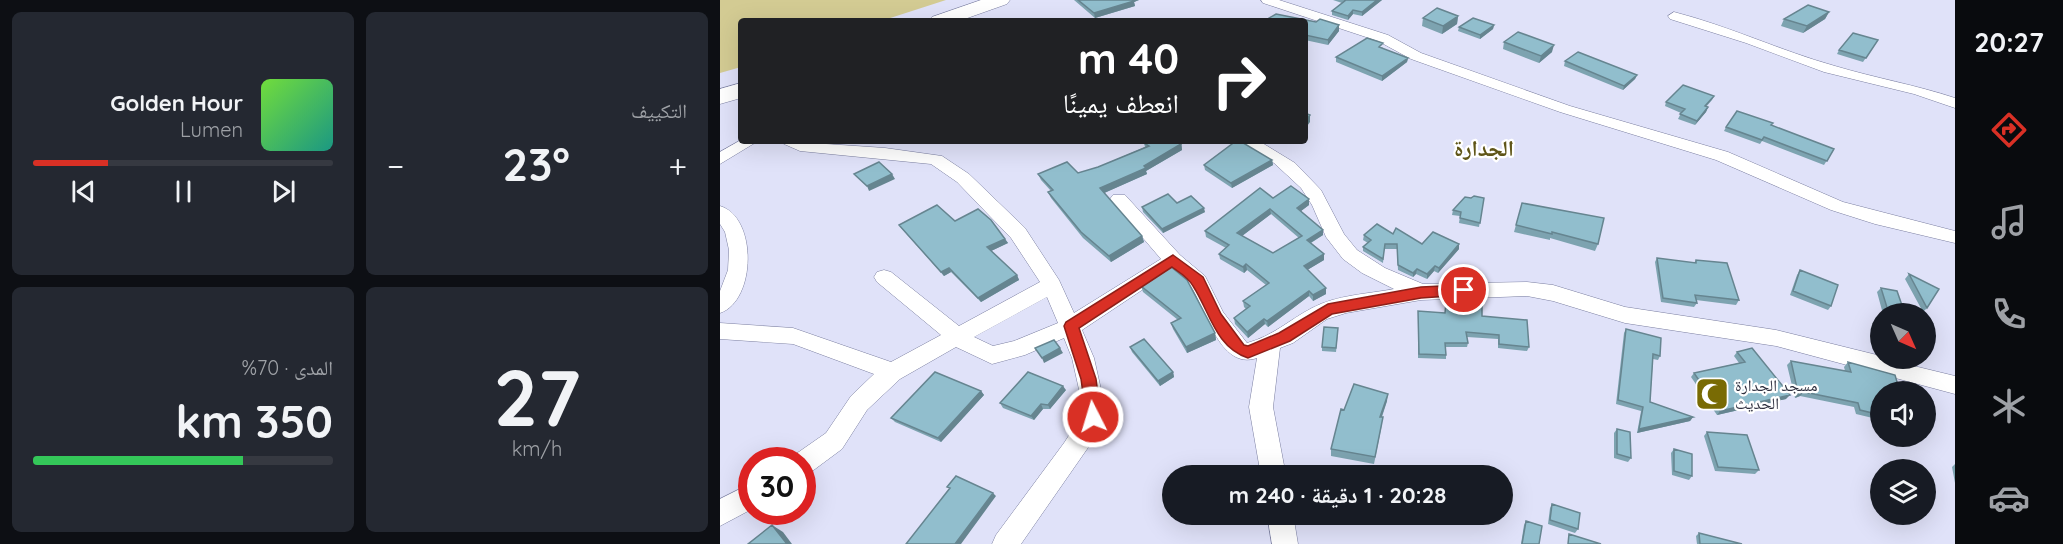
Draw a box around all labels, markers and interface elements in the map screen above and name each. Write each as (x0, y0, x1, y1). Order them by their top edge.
text: 20:27 (1974, 25, 2044, 59)
text: 40 m (1078, 32, 1179, 85)
icon: right (1200, 42, 1278, 120)
text: انعطف يمينًا (1063, 86, 1179, 120)
text: Golden Hour (110, 89, 243, 117)
text: التكييف (631, 98, 687, 123)
icon: directions (1988, 109, 2030, 151)
text: Lumen (180, 117, 243, 142)
district label: الجدارة (1454, 134, 1514, 162)
text: 23° (503, 136, 570, 192)
text: − (387, 145, 404, 186)
text: + (668, 145, 687, 186)
icon: previous (67, 175, 100, 208)
icon: pause (167, 175, 200, 208)
icon: next (267, 175, 300, 208)
icon: music (1988, 201, 2030, 243)
pin (1438, 264, 1489, 315)
icon: arrive (1447, 273, 1480, 306)
icon: phone (1988, 293, 2030, 335)
north arrow (1870, 303, 1936, 369)
map controls (1870, 303, 1936, 525)
text: 27 (493, 348, 581, 446)
text: المدى · 70% (241, 355, 333, 380)
place label: مسجد الجدارة الحديث (1735, 375, 1817, 413)
mosque icon: مسجد الجدارة الحديث (1694, 376, 1730, 412)
button: sound (1870, 381, 1936, 447)
position arrow (1061, 385, 1125, 449)
icon: climate (1988, 385, 2030, 427)
text: 350 km (176, 393, 333, 449)
text: km/h (512, 436, 562, 461)
speed limit sign: 30 (738, 447, 816, 525)
button: layers (1870, 459, 1936, 525)
icon: car (1988, 477, 2030, 519)
text: 20:28 · 1 دقيقة · 240 m (1229, 481, 1446, 509)

